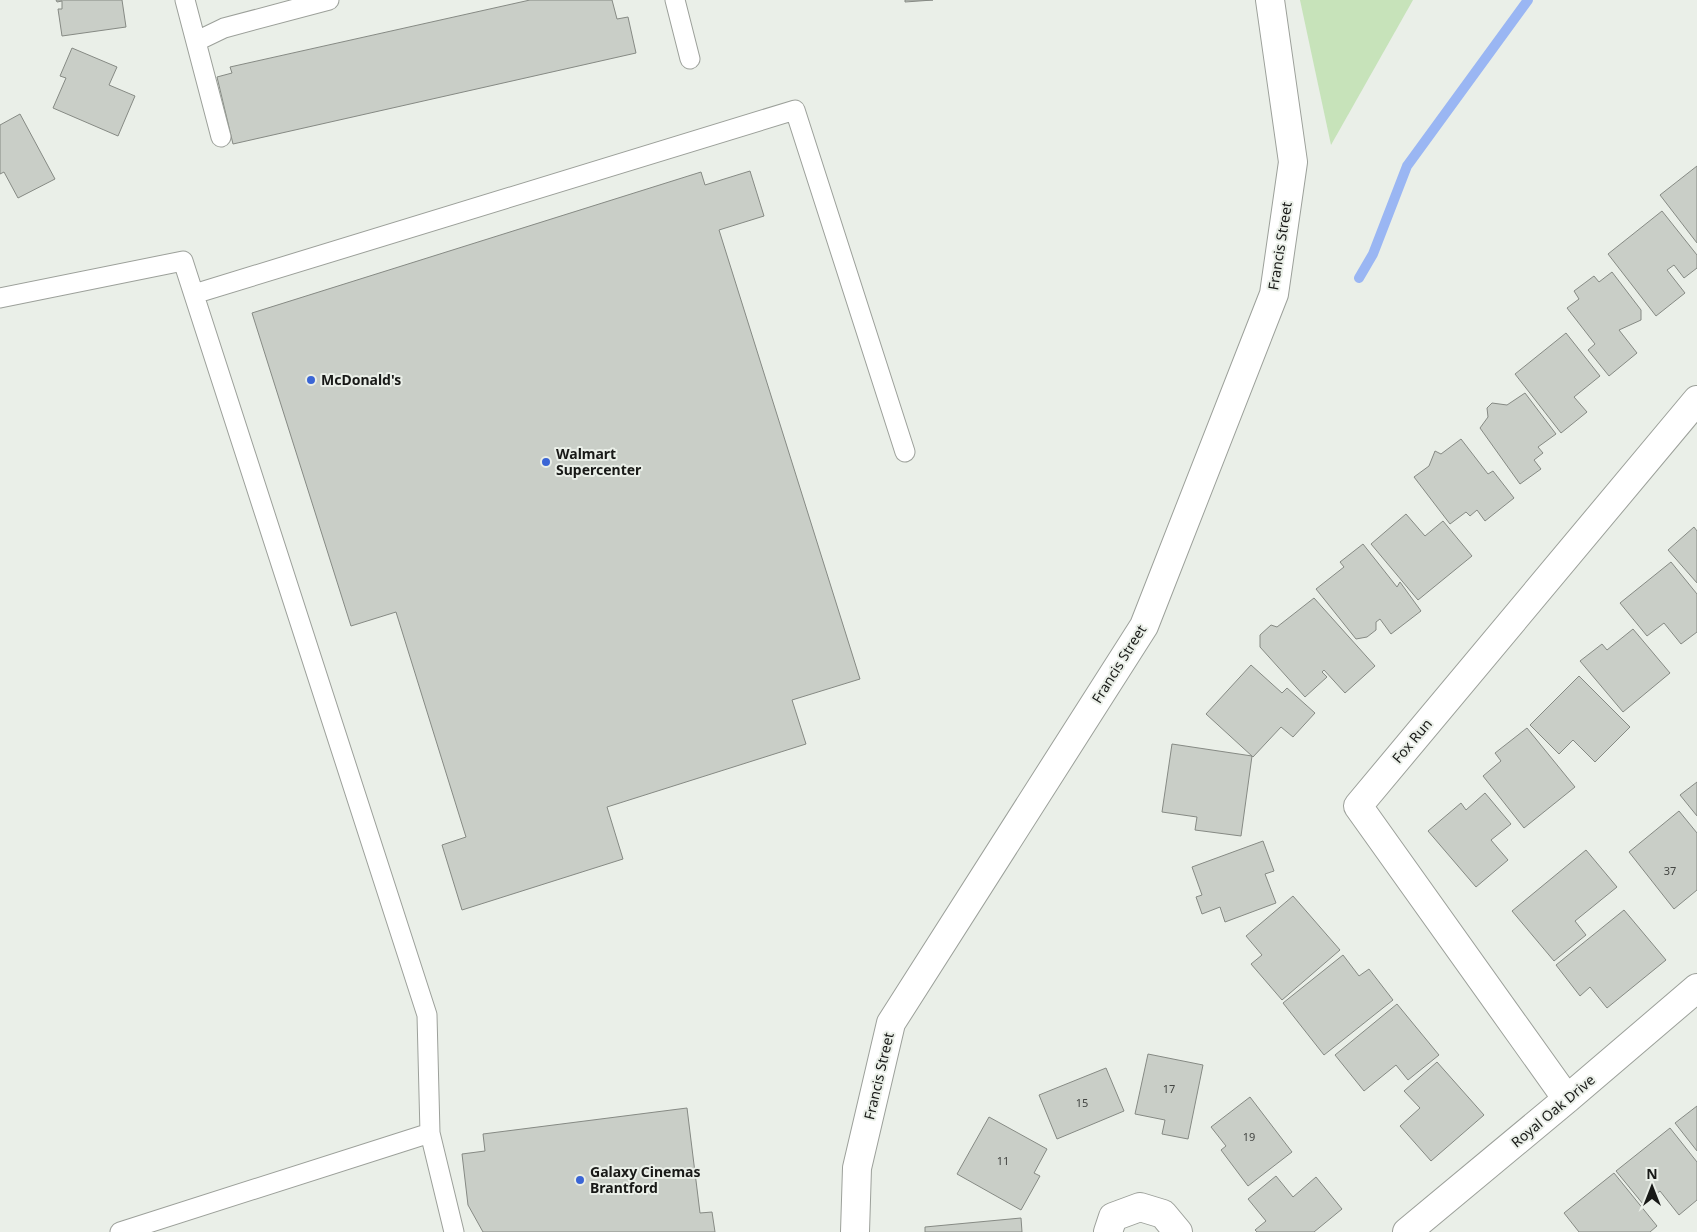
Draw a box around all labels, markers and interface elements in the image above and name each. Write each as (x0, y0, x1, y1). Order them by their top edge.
street label: Francis Street (1263, 200, 1296, 291)
place label: McDonald's (321, 370, 401, 389)
marker: McDonald's (305, 374, 317, 386)
place label: Walmart Supercenter (556, 444, 642, 479)
marker: Walmart Supercenter (540, 456, 552, 468)
street label: Francis Street (1087, 621, 1150, 707)
street label: Fox Run (1387, 714, 1436, 767)
house number: 37 (1664, 863, 1676, 878)
street label: Francis Street (859, 1030, 898, 1121)
street label: Royal Oak Drive (1507, 1070, 1599, 1151)
house number: 17 (1163, 1081, 1175, 1096)
house number: 15 (1076, 1095, 1088, 1110)
house number: 19 (1243, 1129, 1255, 1144)
house number: 11 (997, 1153, 1009, 1168)
place label: Galaxy Cinemas Brantford (590, 1162, 701, 1197)
north arrow (1627, 1162, 1677, 1212)
text: N (1646, 1164, 1658, 1183)
marker: Galaxy Cinemas Brantford (574, 1174, 586, 1186)

